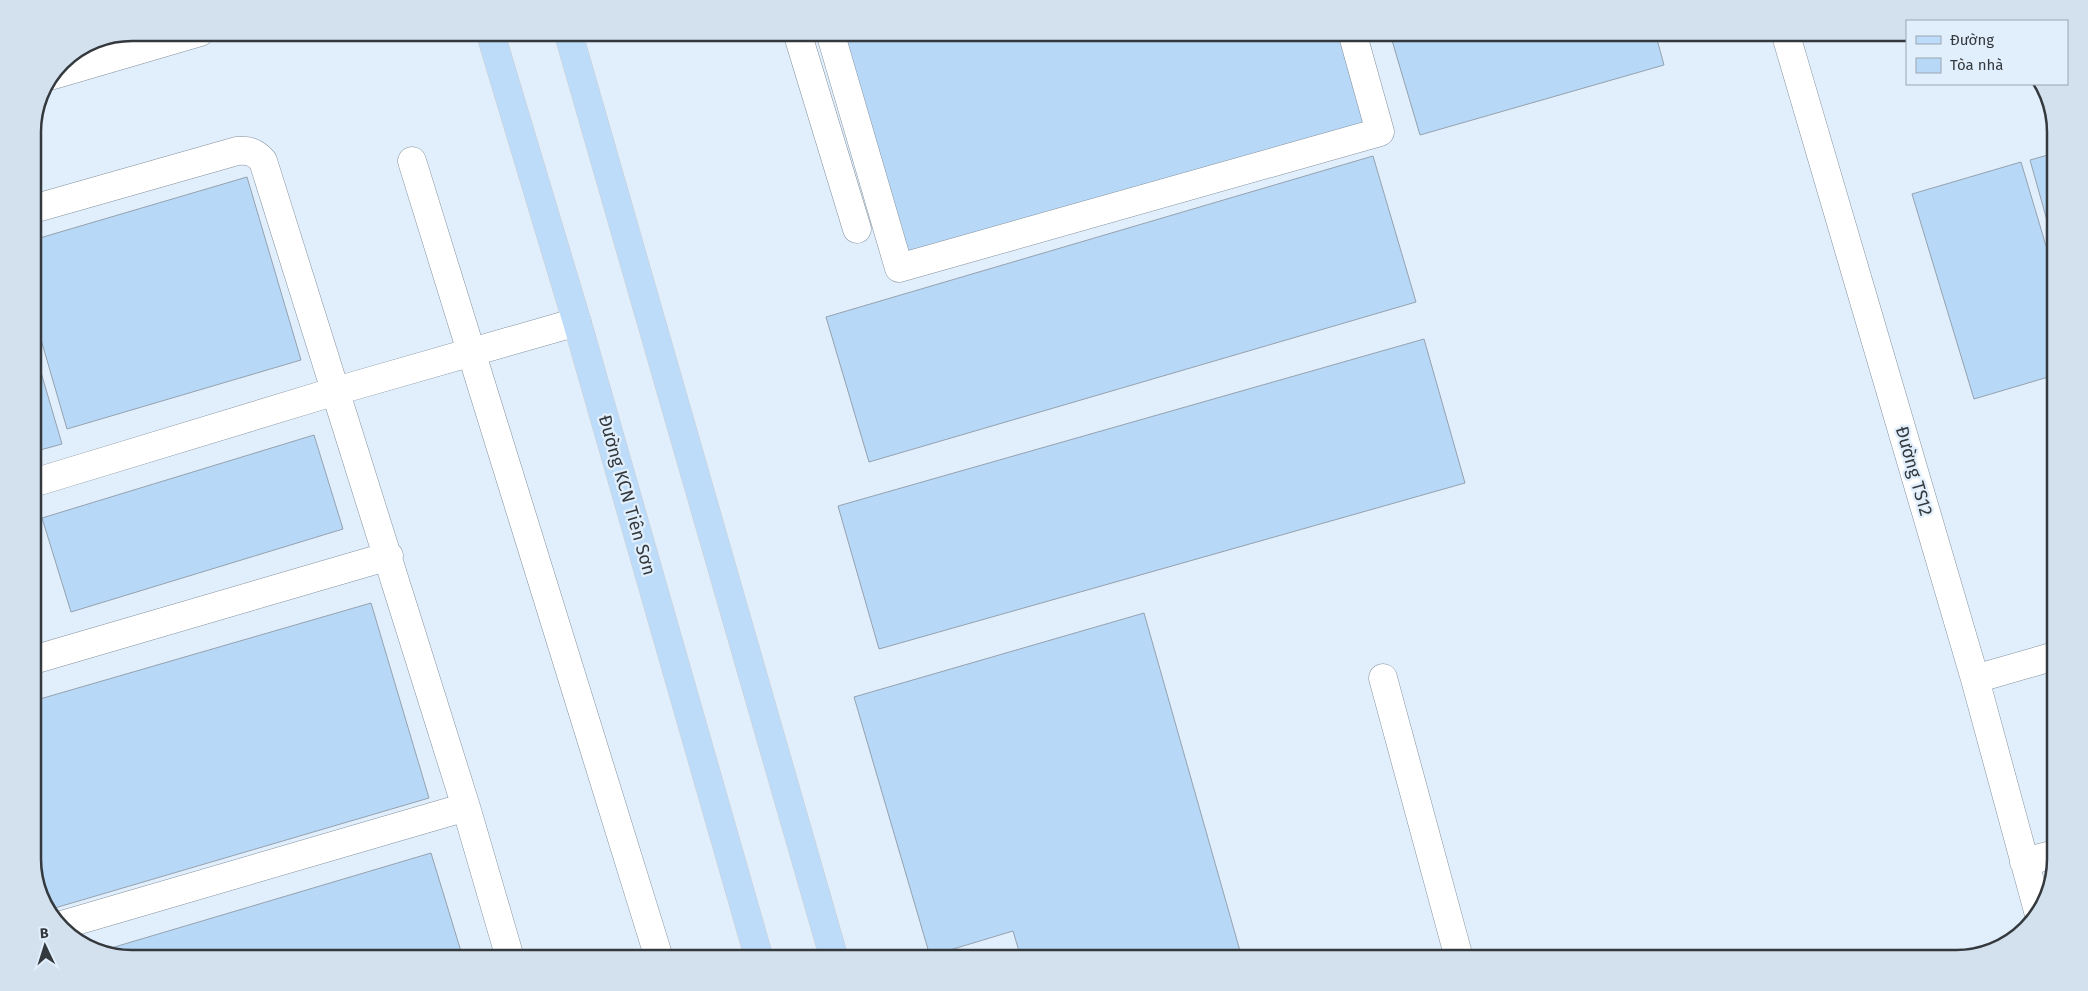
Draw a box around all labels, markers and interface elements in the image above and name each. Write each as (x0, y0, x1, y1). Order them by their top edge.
legend (1906, 20, 2068, 85)
text: Đường (1950, 31, 1994, 49)
text: Tòa nhà (1950, 56, 2003, 74)
street label: Đường KCN Tiên Sơn (594, 412, 660, 578)
street label: Đường TS12 (1891, 423, 1937, 519)
north arrow (20, 921, 70, 971)
text: B (39, 925, 49, 942)

